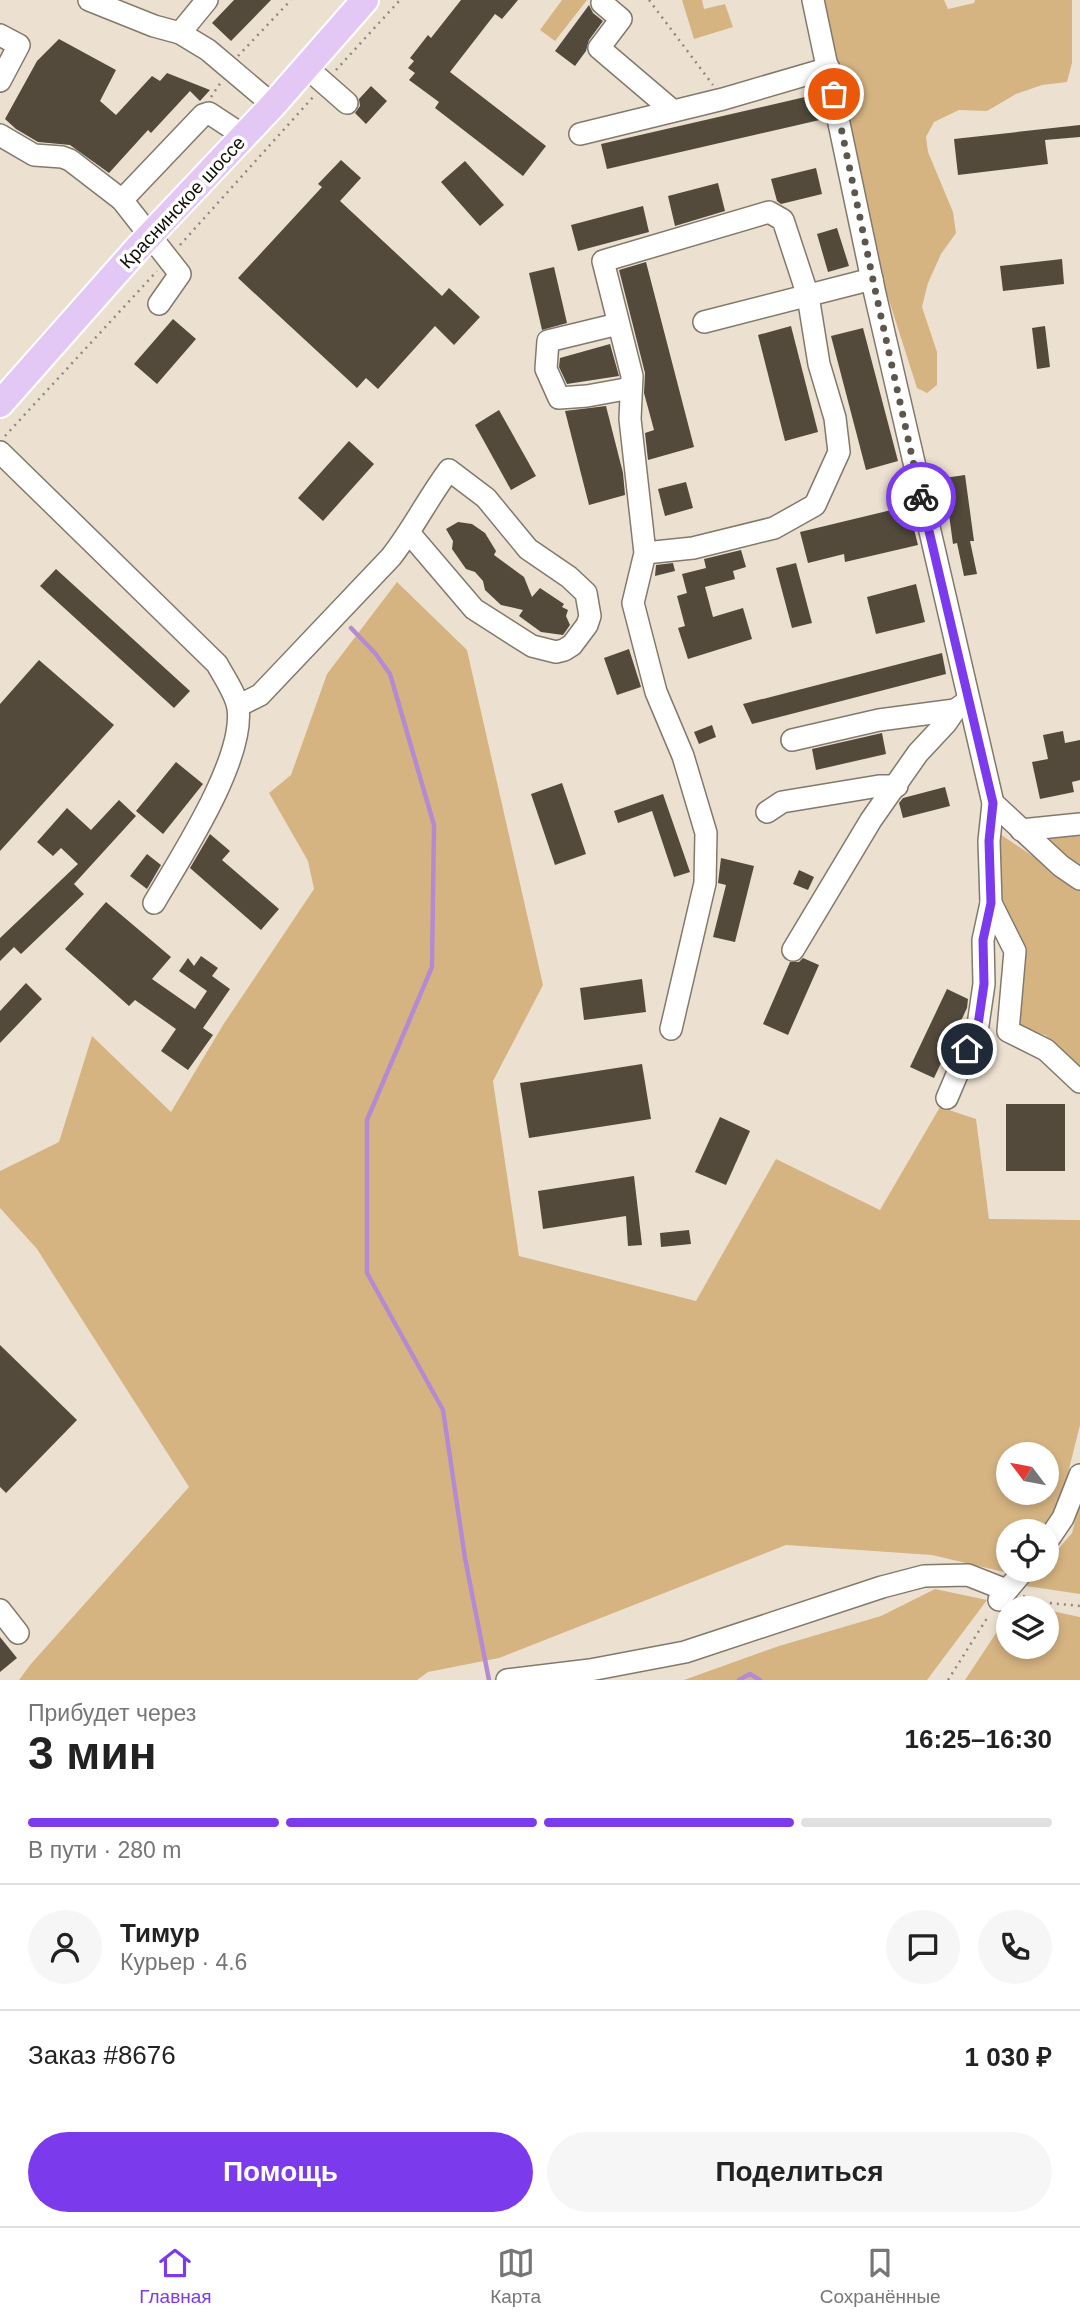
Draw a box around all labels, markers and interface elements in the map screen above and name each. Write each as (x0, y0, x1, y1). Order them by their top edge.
pin (804, 64, 864, 124)
icon: bag (815, 75, 853, 113)
street label: Краснинское шоссе (116, 132, 249, 273)
courier (886, 462, 956, 532)
icon: bike (902, 478, 940, 516)
pin (937, 1019, 997, 1079)
icon: home (948, 1030, 986, 1068)
north arrow (996, 1442, 1059, 1505)
map controls (996, 1442, 1059, 1659)
button: locate (996, 1519, 1059, 1582)
button: layers (996, 1596, 1059, 1659)
text: Прибудет через (28, 1700, 196, 1726)
text: 16:25–16:30 (905, 1724, 1052, 1754)
text: 3 мин (28, 1727, 156, 1779)
text: В пути · 280 m (28, 1837, 181, 1863)
button: person (28, 1910, 102, 1984)
button: chat (886, 1910, 960, 1984)
button: phone (978, 1910, 1052, 1984)
text: Тимур (120, 1918, 200, 1948)
text: Курьер · 4.6 (120, 1949, 247, 1975)
text: Заказ #8676 (28, 2040, 176, 2070)
text: 1 030 ₽ (965, 2042, 1052, 2072)
button: Помощь (28, 2132, 533, 2212)
button: Поделиться (547, 2132, 1052, 2212)
tab: Главная (139, 2244, 212, 2308)
tab: Карта (490, 2244, 541, 2308)
tab: Сохранённые (820, 2244, 941, 2308)

